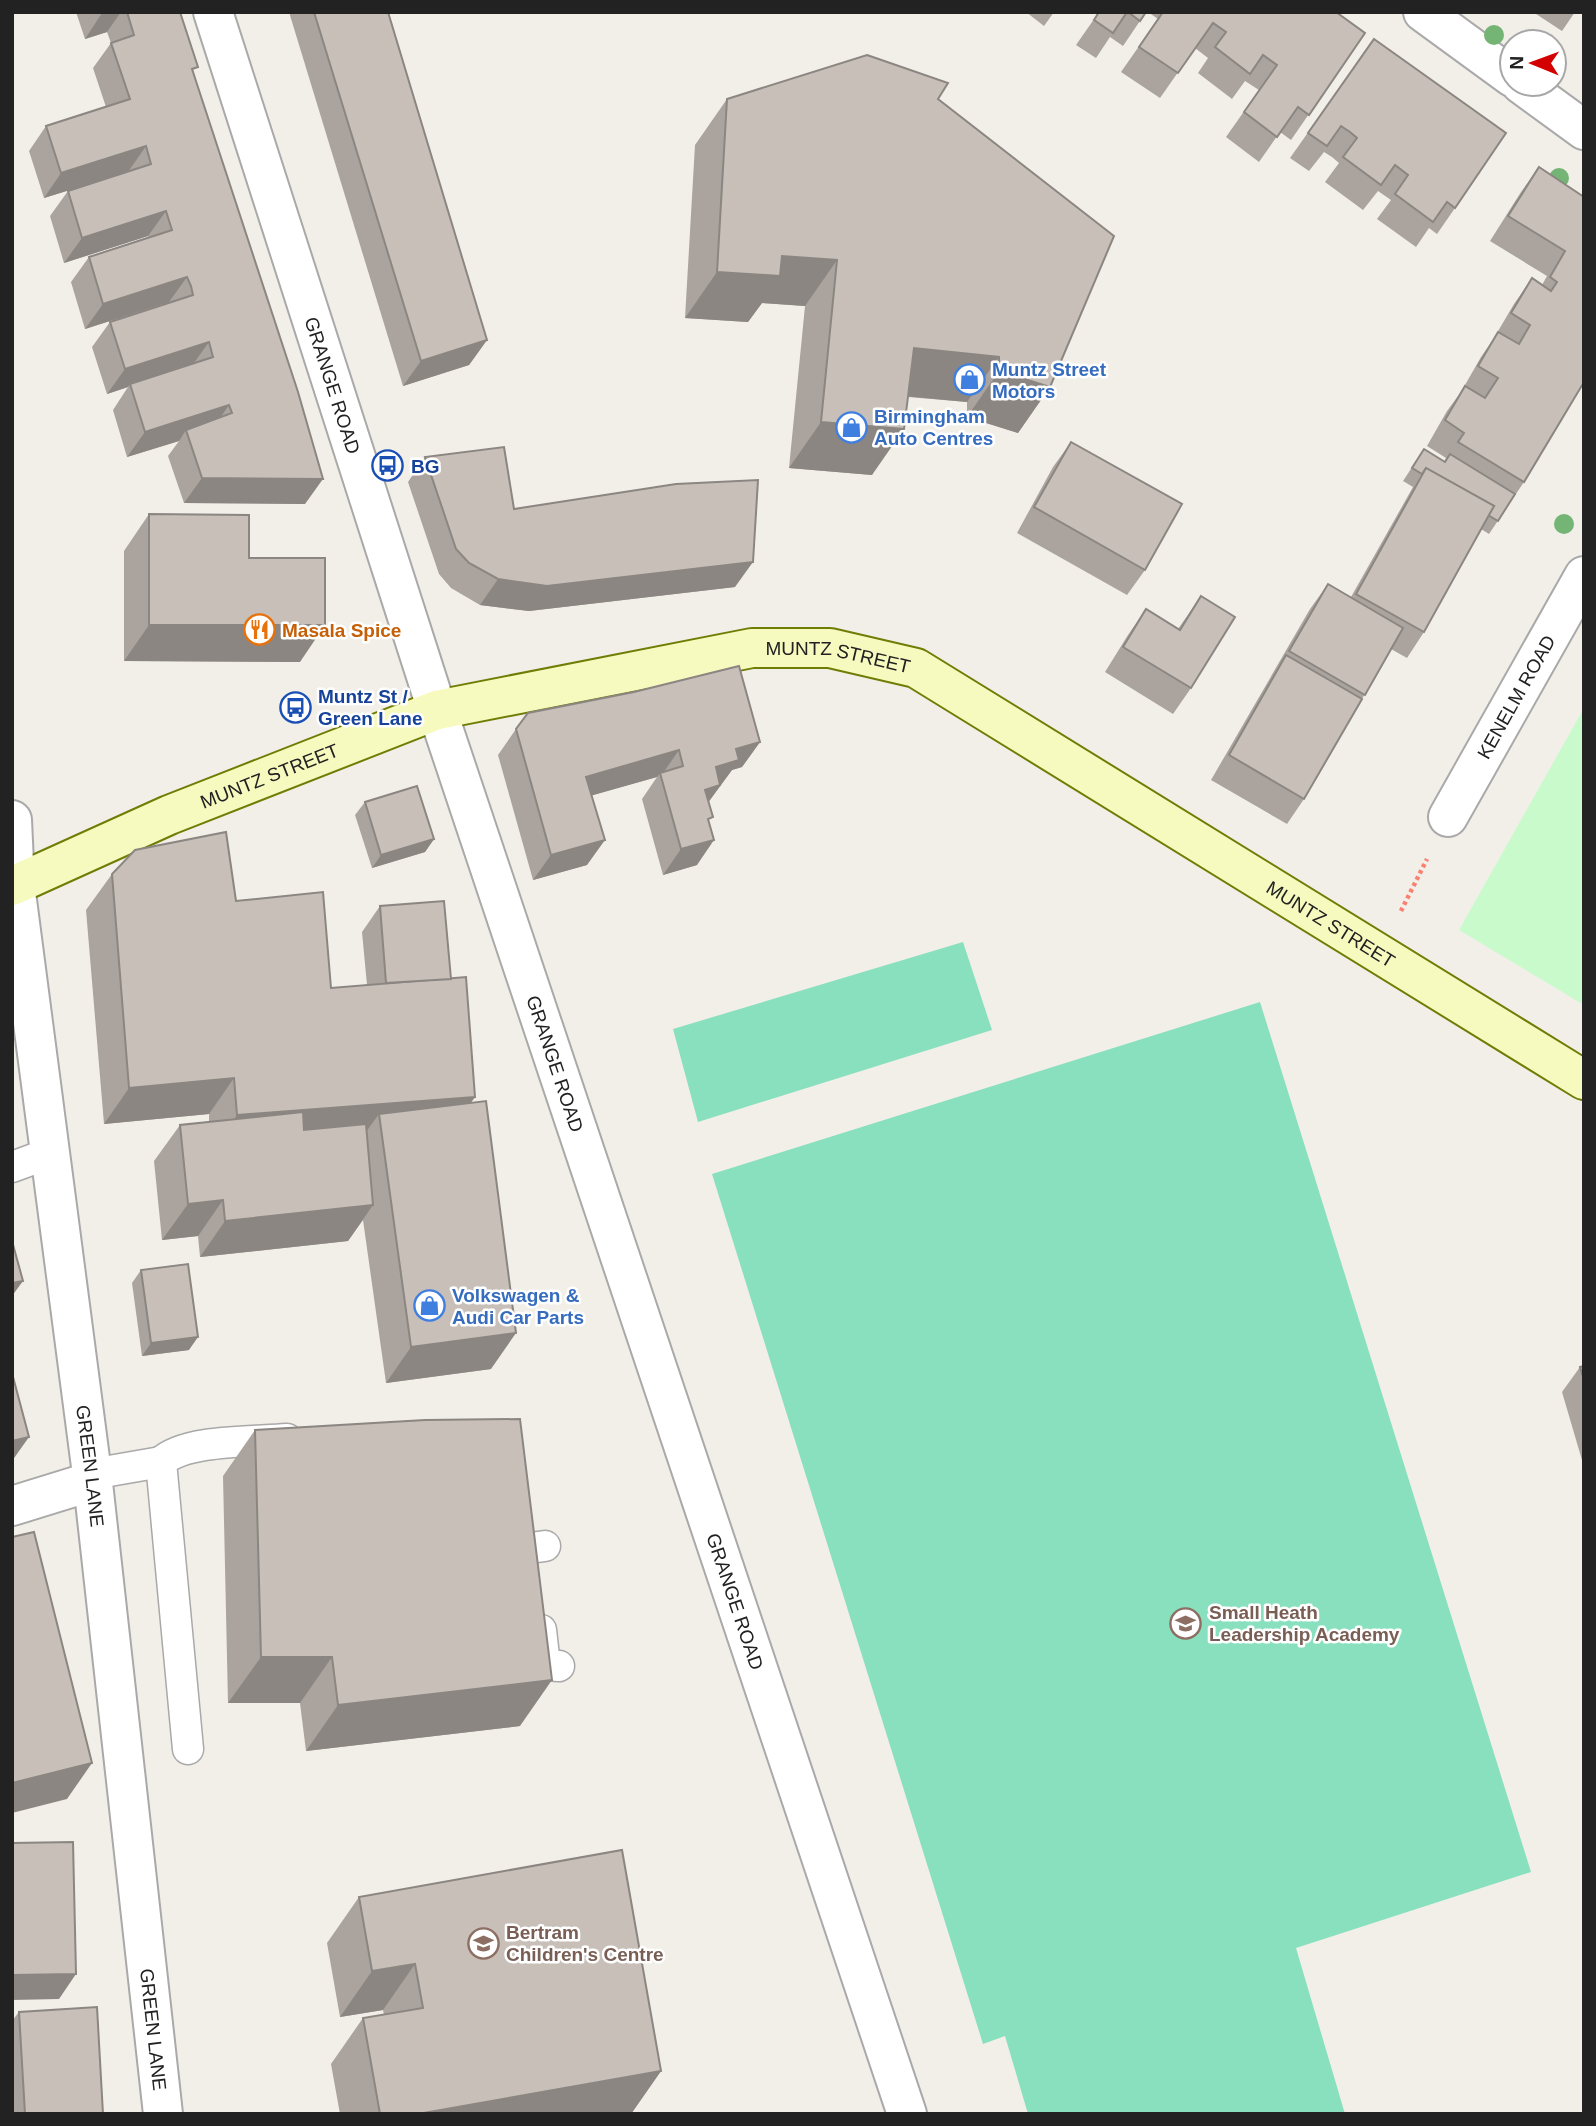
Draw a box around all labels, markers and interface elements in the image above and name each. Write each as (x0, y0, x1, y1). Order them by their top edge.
north arrow (1498, 28, 1568, 98)
text: N (1506, 56, 1527, 70)
street label: GRANGE ROAD (301, 314, 365, 456)
place label: Muntz Street Motors (992, 359, 1107, 402)
shop icon: Muntz Street Motors (952, 363, 986, 397)
place label: Birmingham Auto Centres (874, 406, 993, 449)
shop icon: Birmingham Auto Centres (834, 410, 868, 444)
bus stop icon: BG (371, 449, 405, 483)
place label: BG (411, 456, 440, 477)
restaurant icon: Masala Spice (242, 613, 276, 647)
place label: Masala Spice (282, 620, 401, 641)
street label: KENELM ROAD (1473, 631, 1559, 762)
street label: MUNTZ STREET (765, 638, 913, 677)
place label: Muntz St / Green Lane (318, 686, 423, 729)
bus stop icon: Muntz St / Green Lane (278, 690, 312, 724)
street label: MUNTZ STREET (197, 739, 342, 812)
street label: MUNTZ STREET (1263, 876, 1399, 972)
street label: GRANGE ROAD (523, 993, 588, 1135)
place label: Volkswagen & Audi Car Parts (452, 1285, 584, 1328)
shop icon: Volkswagen & Audi Car Parts (412, 1289, 446, 1323)
street label: GREEN LANE (73, 1404, 108, 1528)
street label: GRANGE ROAD (703, 1530, 768, 1672)
place label: Small Heath Leadership Academy (1209, 1602, 1400, 1645)
school or university icon: Small Heath Leadership Academy (1169, 1606, 1203, 1640)
place label: Bertram Children's Centre (506, 1922, 664, 1965)
school or university icon: Bertram Children's Centre (466, 1926, 500, 1960)
street label: GREEN LANE (136, 1967, 171, 2092)

